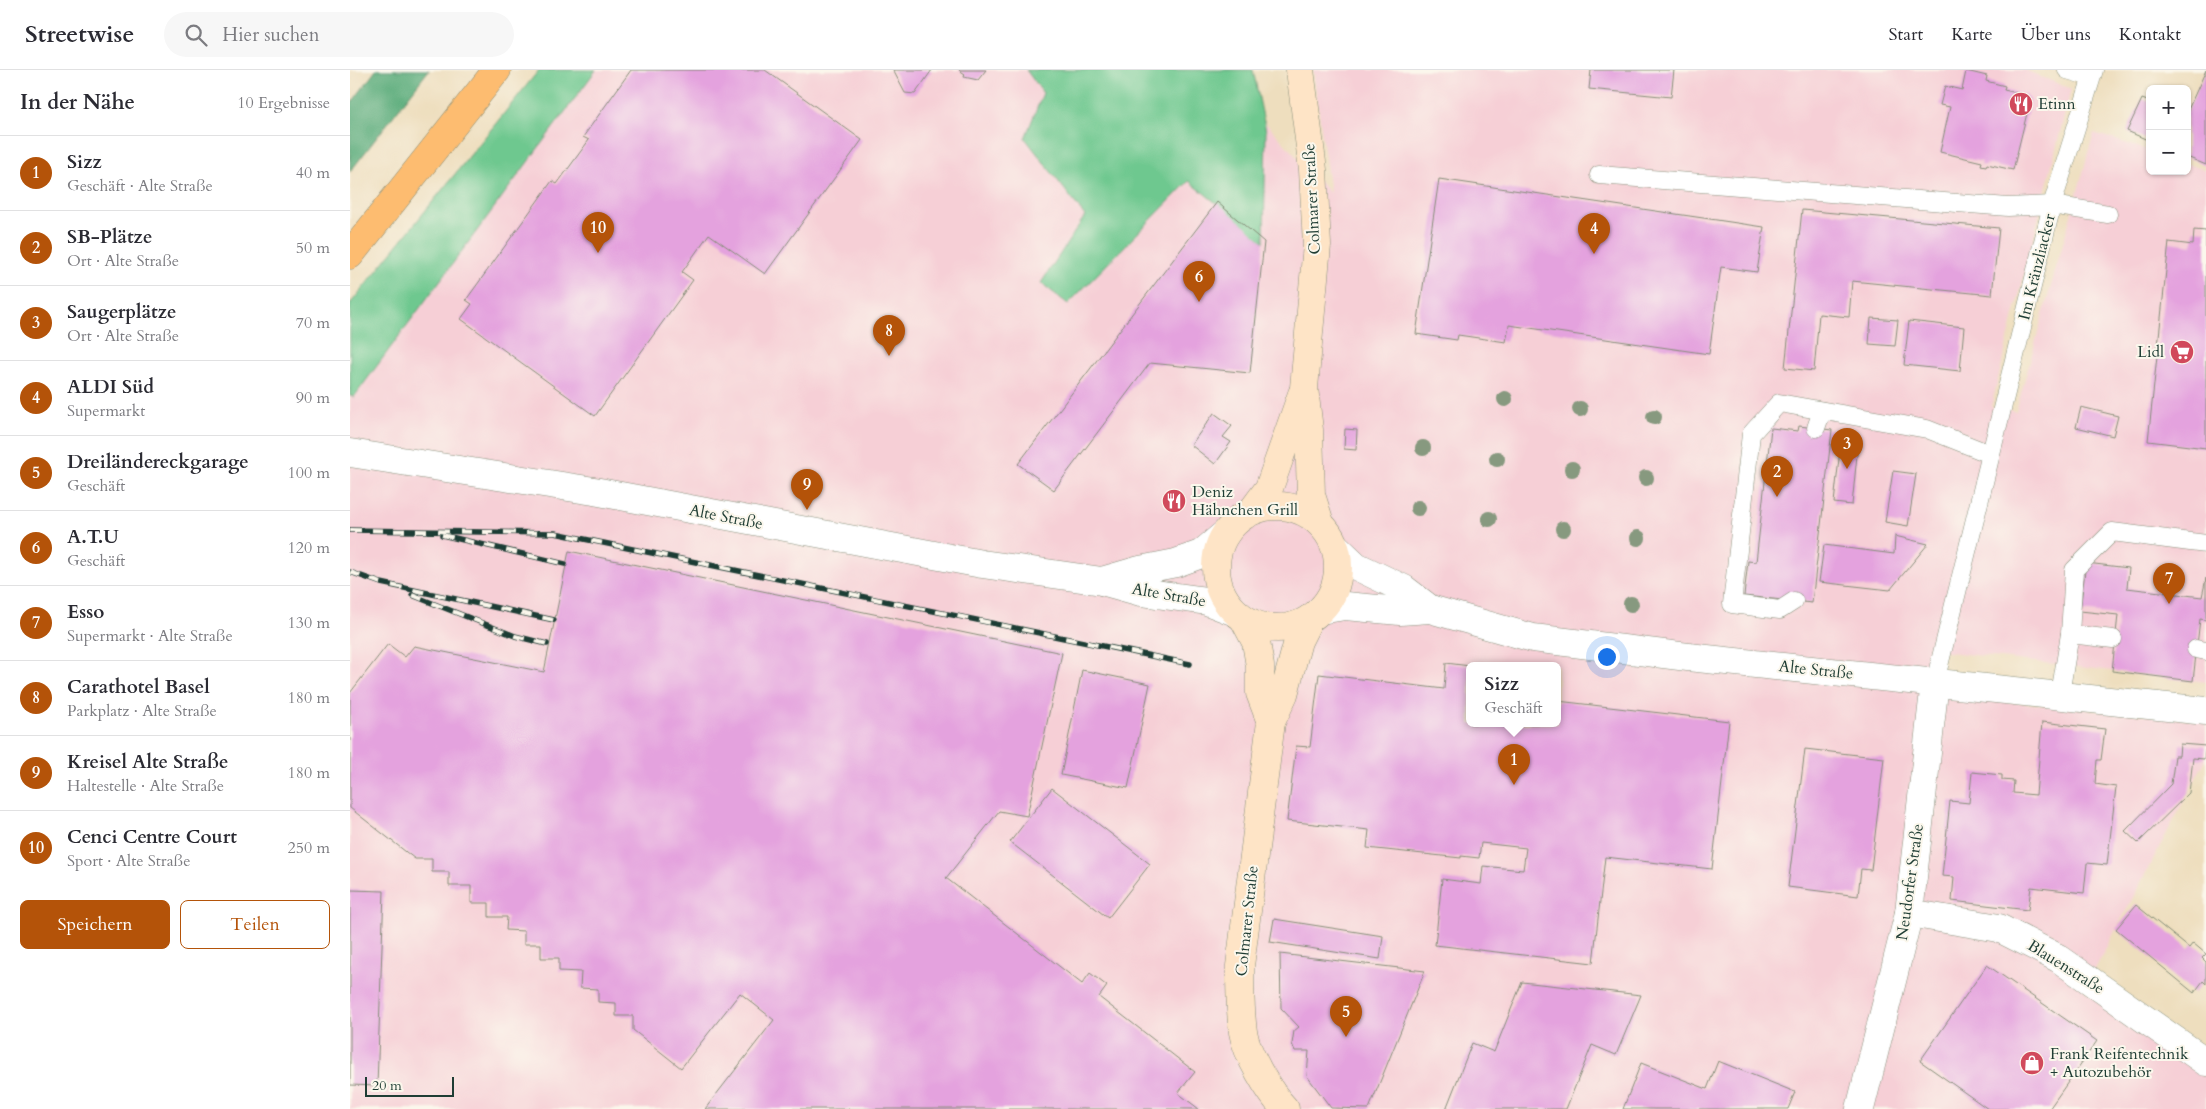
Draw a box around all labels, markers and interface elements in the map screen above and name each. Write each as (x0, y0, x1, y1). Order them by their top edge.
search box (164, 12, 514, 57)
text: Streetwise (25, 18, 134, 51)
icon: search (182, 21, 210, 49)
text: Hier suchen (222, 22, 320, 48)
text: Start (1888, 22, 1923, 47)
text: Karte (1951, 22, 1993, 47)
text: Über uns (2021, 22, 2091, 47)
text: Kontakt (2119, 22, 2181, 47)
map controls (2146, 85, 2191, 175)
button: + (2146, 85, 2191, 130)
text: In der Nähe (20, 88, 135, 117)
restaurant icon: Etinn (2008, 91, 2034, 117)
text: 10 Ergebnisse (237, 92, 330, 114)
place label: Etinn (2038, 93, 2076, 115)
button: − (2146, 130, 2191, 175)
street label: Colmarer Straße (1298, 143, 1326, 255)
text: Sizz (67, 149, 102, 175)
text: 1 (32, 162, 40, 184)
text: 40 m (296, 162, 330, 184)
text: Geschäft · Alte Straße (67, 175, 213, 197)
street label: Im Kränzliacker (2013, 211, 2061, 322)
pin: 10 (582, 212, 614, 253)
pin: 4 (1578, 213, 1610, 254)
text: SB-Plätze (67, 224, 152, 250)
text: 2 (32, 237, 40, 259)
text: 50 m (296, 237, 330, 259)
text: Ort · Alte Straße (67, 250, 179, 272)
pin: 6 (1183, 261, 1215, 302)
text: Saugerplätze (67, 299, 176, 325)
text: 3 (32, 312, 40, 334)
text: 70 m (296, 312, 330, 334)
pin: 8 (873, 315, 905, 356)
text: Ort · Alte Straße (67, 325, 179, 347)
supermarket icon: Lidl (2169, 339, 2195, 365)
place label: Lidl (2137, 341, 2164, 363)
text: ALDI Süd (67, 374, 154, 400)
text: 4 (32, 387, 40, 409)
text: 90 m (296, 387, 330, 409)
text: Supermarkt (67, 400, 145, 422)
pin: 3 (1831, 428, 1863, 469)
text: Dreiländereckgarage (67, 449, 249, 475)
pin: 2 (1761, 456, 1793, 497)
text: 5 (32, 462, 40, 484)
text: 100 m (288, 462, 330, 484)
pin: 9 (791, 469, 823, 510)
text: Geschäft (67, 475, 125, 497)
place label: Deniz Hähnchen Grill (1192, 481, 1298, 521)
restaurant icon: Deniz Hähnchen Grill (1161, 488, 1187, 514)
street label: Alte Straße (687, 499, 765, 535)
text: A.T.U (67, 524, 119, 550)
text: 6 (32, 537, 40, 559)
text: 120 m (288, 537, 330, 559)
text: Geschäft (67, 550, 125, 572)
pin: 7 (2153, 563, 2185, 604)
street label: Alte Straße (1130, 578, 1208, 612)
text: Esso (67, 599, 104, 625)
text: 7 (32, 612, 40, 634)
text: 130 m (288, 612, 330, 634)
text: Supermarkt · Alte Straße (67, 625, 233, 647)
your location (1594, 644, 1620, 670)
street label: Alte Straße (1778, 655, 1854, 685)
popup (1466, 662, 1561, 727)
text: Sizz (1484, 671, 1519, 697)
text: Carathotel Basel (67, 674, 210, 700)
text: 8 (32, 687, 40, 709)
text: 180 m (288, 687, 330, 709)
text: Geschäft (1484, 697, 1543, 719)
text: Parkplatz · Alte Straße (67, 700, 217, 722)
pin: 1 (1498, 744, 1530, 785)
text: Kreisel Alte Straße (67, 749, 229, 775)
text: 9 (32, 762, 40, 784)
text: 180 m (288, 762, 330, 784)
text: Haltestelle · Alte Straße (67, 775, 224, 797)
street label: Neudorfer Straße (1891, 822, 1929, 942)
text: Cenci Centre Court (67, 824, 237, 850)
text: 10 (28, 837, 44, 859)
text: 250 m (288, 837, 330, 859)
text: Sport · Alte Straße (67, 850, 190, 872)
street label: Colmarer Straße (1230, 865, 1264, 977)
button: Speichern (20, 900, 170, 949)
button: Teilen (180, 900, 330, 949)
street label: Blauenstraße (2023, 935, 2109, 999)
pin: 5 (1330, 996, 1362, 1037)
place label: Frank Reifentechnik + Autozubehör (2050, 1043, 2189, 1083)
shop icon: Frank Reifentechnik + Autozubehör (2019, 1050, 2045, 1076)
scale bar (365, 1074, 454, 1097)
text: 20 m (372, 1076, 402, 1095)

